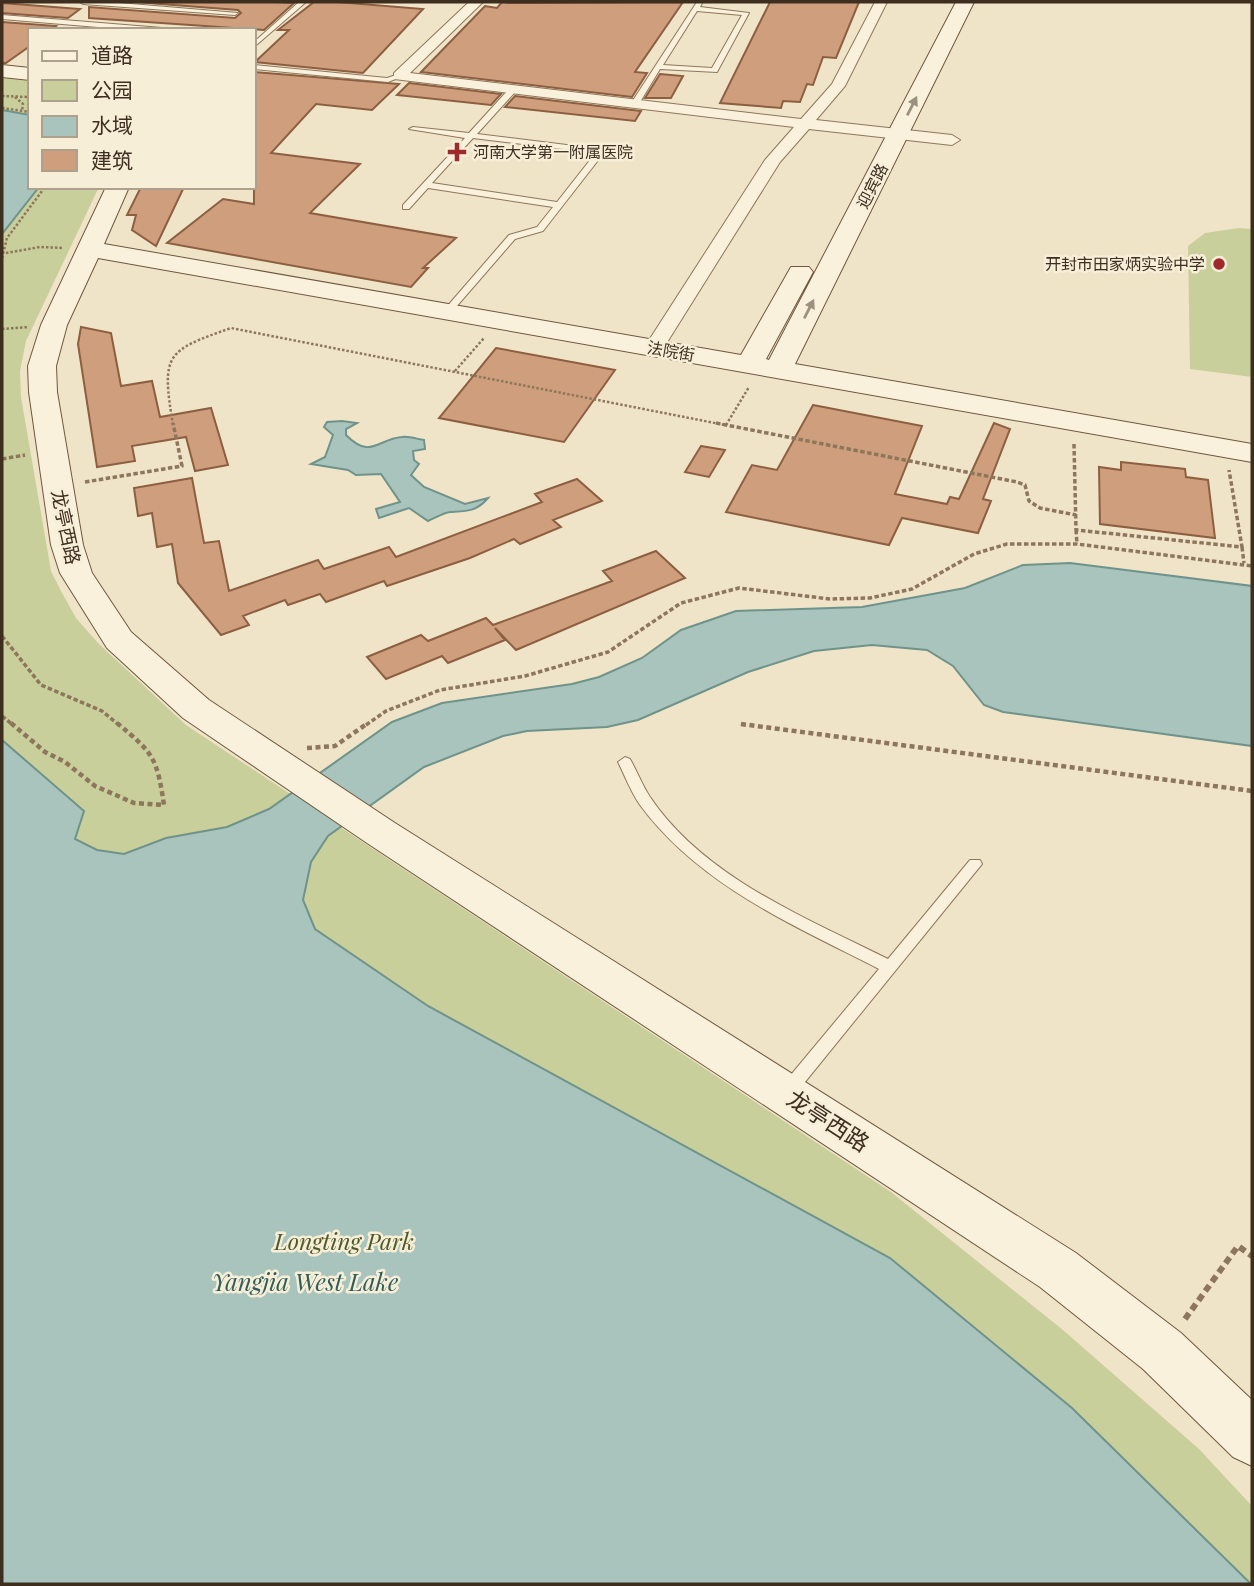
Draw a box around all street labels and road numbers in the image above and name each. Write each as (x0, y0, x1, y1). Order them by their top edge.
street label: 迎宾路 (851, 160, 892, 212)
street label: 法院街 (646, 336, 697, 365)
street label: 龙亭西路 (46, 487, 88, 567)
street label: 龙亭西路 (782, 1082, 876, 1158)

